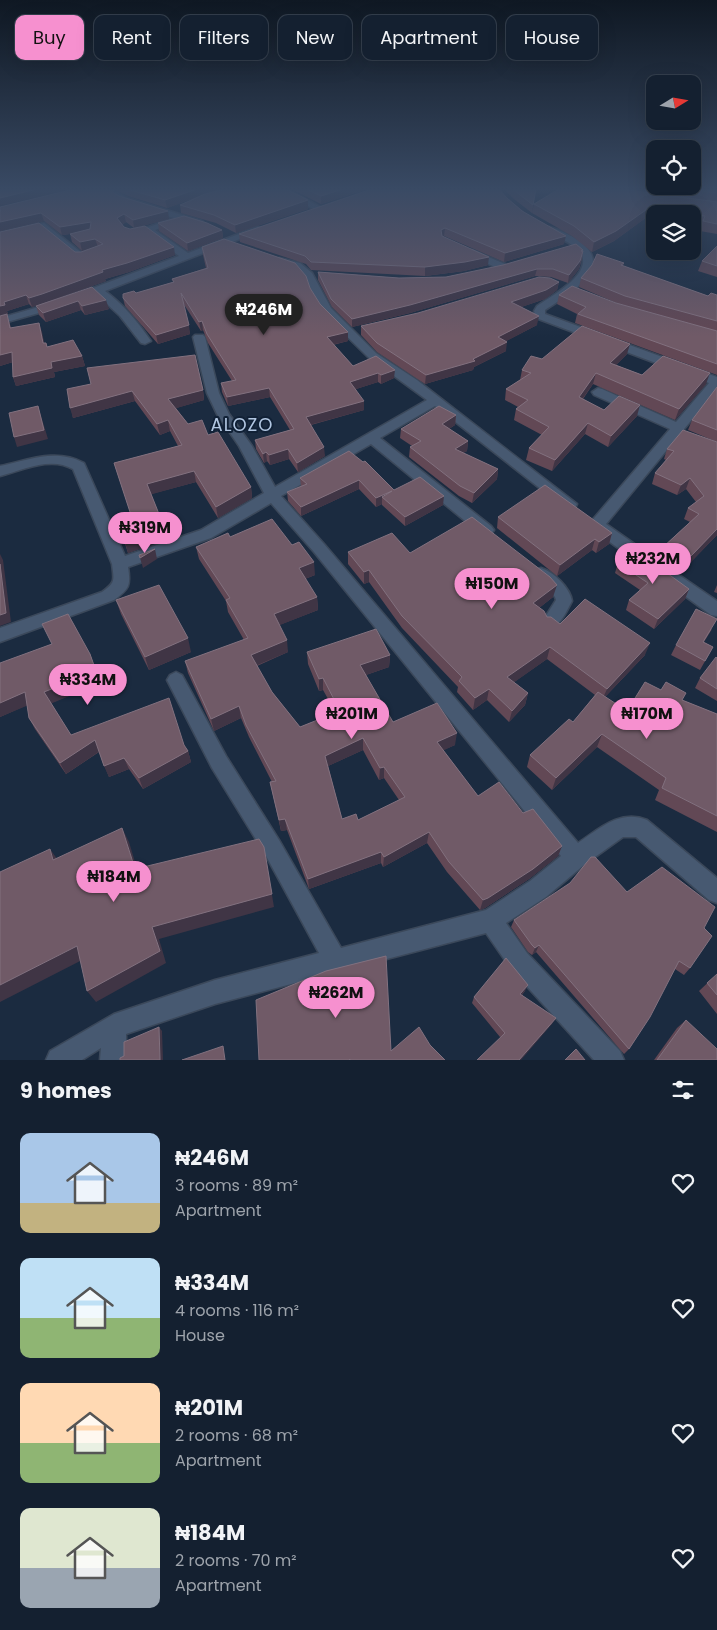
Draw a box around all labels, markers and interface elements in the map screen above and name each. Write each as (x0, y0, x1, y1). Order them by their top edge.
chip: Buy (15, 15, 84, 60)
chip: Rent (94, 15, 170, 60)
chip: Filters (180, 15, 268, 60)
chip: New (278, 15, 352, 60)
chip: Apartment (362, 15, 496, 60)
chip: House (506, 15, 598, 60)
north arrow (646, 75, 701, 130)
map controls (646, 75, 701, 260)
button: locate (646, 140, 701, 195)
button: layers (646, 205, 701, 260)
pin: ₦246M (229, 294, 299, 336)
text: ₦246M (236, 298, 292, 321)
district label: ALOZO (211, 412, 273, 437)
pin: ₦319M (110, 512, 180, 554)
text: ₦319M (119, 516, 171, 539)
pin: ₦232M (618, 542, 688, 585)
text: ₦232M (626, 547, 680, 570)
pin: ₦150M (457, 568, 527, 610)
text: ₦150M (465, 572, 519, 595)
pin: ₦334M (53, 664, 123, 706)
text: ₦334M (60, 668, 116, 691)
pin: ₦201M (317, 698, 387, 740)
pin: ₦170M (612, 698, 682, 740)
text: ₦201M (326, 702, 378, 725)
text: ₦170M (621, 702, 673, 725)
pin: ₦184M (79, 860, 149, 903)
text: ₦184M (87, 865, 141, 888)
pin: ₦262M (301, 976, 371, 1019)
text: ₦262M (309, 981, 363, 1004)
text: 9 homes (20, 1076, 112, 1105)
icon: filters (669, 1076, 697, 1104)
text: ₦246M (175, 1143, 249, 1172)
icon: home (60, 1153, 120, 1213)
icon: heart (669, 1169, 697, 1197)
text: 3 rooms · 89 m² (175, 1174, 298, 1197)
text: Apartment (175, 1199, 262, 1222)
text: ₦334M (175, 1268, 249, 1297)
icon: home (60, 1278, 120, 1338)
icon: heart (669, 1294, 697, 1322)
text: 4 rooms · 116 m² (175, 1299, 299, 1322)
text: House (175, 1324, 225, 1347)
text: ₦201M (175, 1393, 243, 1422)
icon: home (60, 1403, 120, 1463)
icon: heart (669, 1419, 697, 1447)
text: 2 rooms · 68 m² (175, 1424, 298, 1447)
text: Apartment (175, 1449, 262, 1472)
text: ₦184M (175, 1518, 245, 1547)
icon: home (60, 1528, 120, 1588)
icon: heart (669, 1544, 697, 1572)
text: 2 rooms · 70 m² (175, 1549, 297, 1572)
text: Apartment (175, 1574, 262, 1597)

